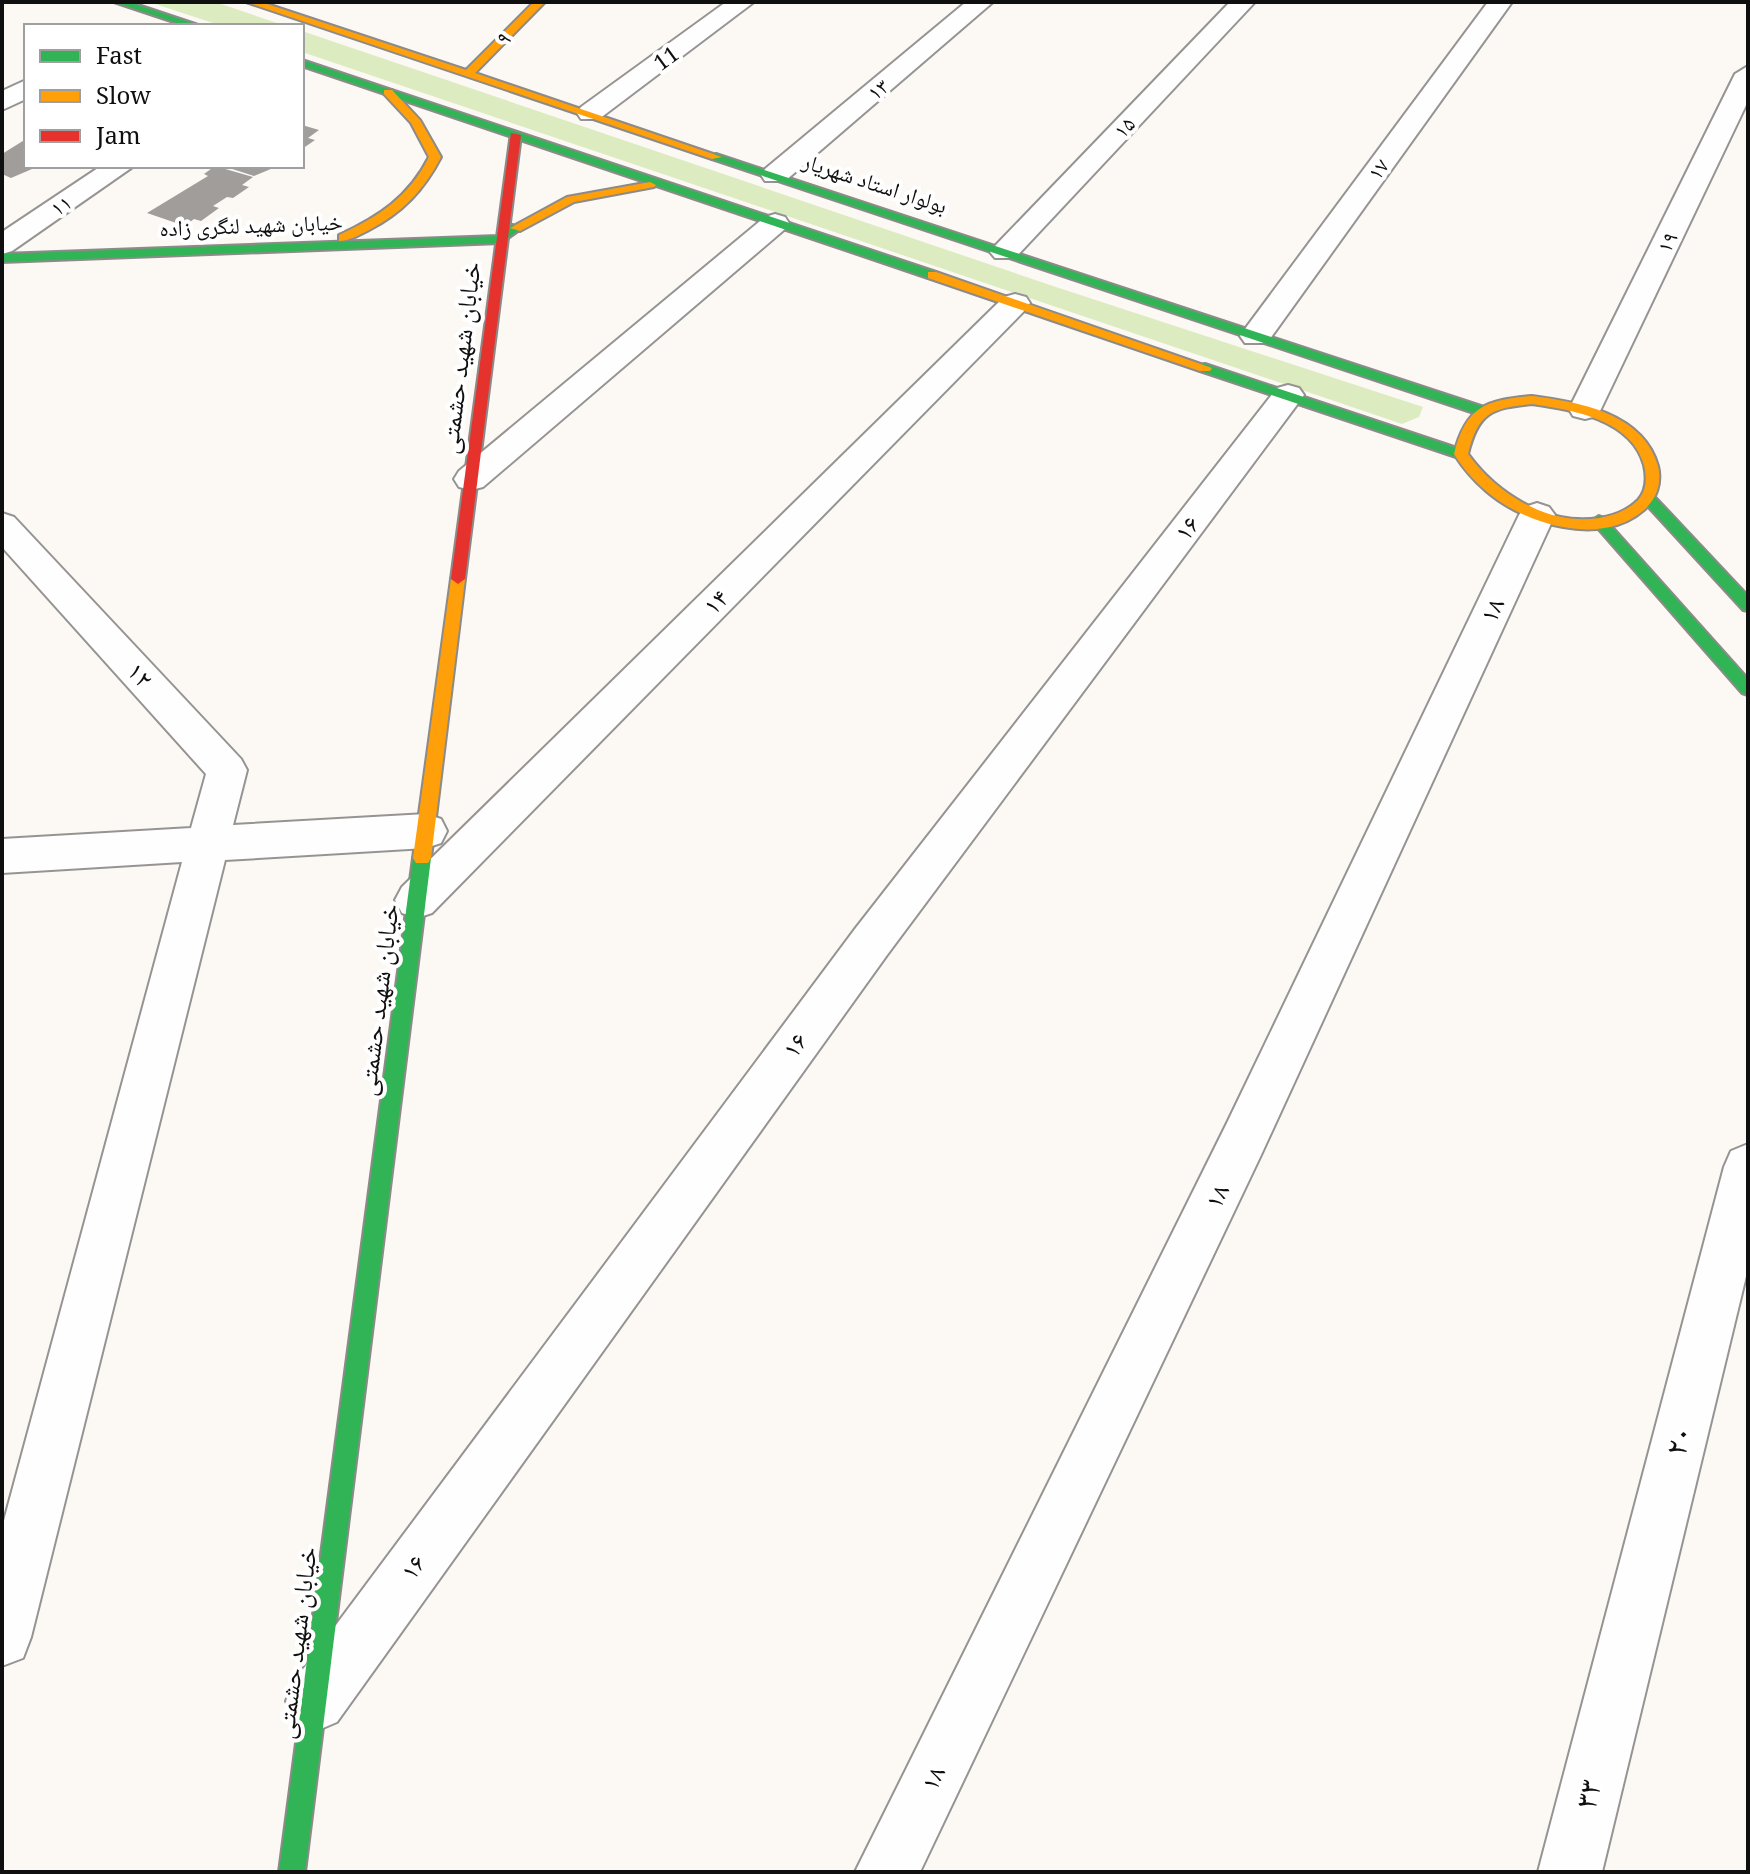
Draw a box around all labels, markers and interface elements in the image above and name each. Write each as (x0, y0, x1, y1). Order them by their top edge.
street label: ۹ (488, 23, 522, 57)
legend (24, 24, 304, 168)
text: Fast (96, 38, 142, 79)
street label: 11 (647, 38, 689, 83)
street label: ۱۳ (860, 70, 900, 112)
text: Slow (96, 78, 151, 119)
street label: ۱۵ (1106, 109, 1147, 149)
text: Jam (95, 118, 141, 159)
street label: بولوار استاد شهریار (796, 144, 951, 227)
street label: ۱۷ (1359, 152, 1402, 190)
street label: ۱۱ (44, 186, 81, 229)
street label: خیابان شهید لنگری زاده (159, 206, 343, 250)
street label: ۱۹ (1648, 226, 1691, 261)
street label: خیابان شهید حشمتی (429, 260, 497, 457)
street label: ۱۶ (1165, 507, 1214, 552)
street label: ۱۴ (694, 580, 742, 628)
street label: ۱۸ (1470, 591, 1520, 631)
street label: ۱۲ (114, 654, 162, 701)
street label: خیابان شهید حشمتی (347, 902, 415, 1099)
street label: ۱۶ (773, 1024, 822, 1069)
street label: ۱۸ (1195, 1177, 1245, 1217)
street label: ۲۰ (1652, 1421, 1712, 1462)
street label: خیابان شهید حشمتی (265, 1545, 333, 1742)
street label: ۱۶ (391, 1546, 440, 1591)
street label: ۱۸ (911, 1759, 961, 1799)
street label: ۳۳ (1562, 1775, 1621, 1815)

